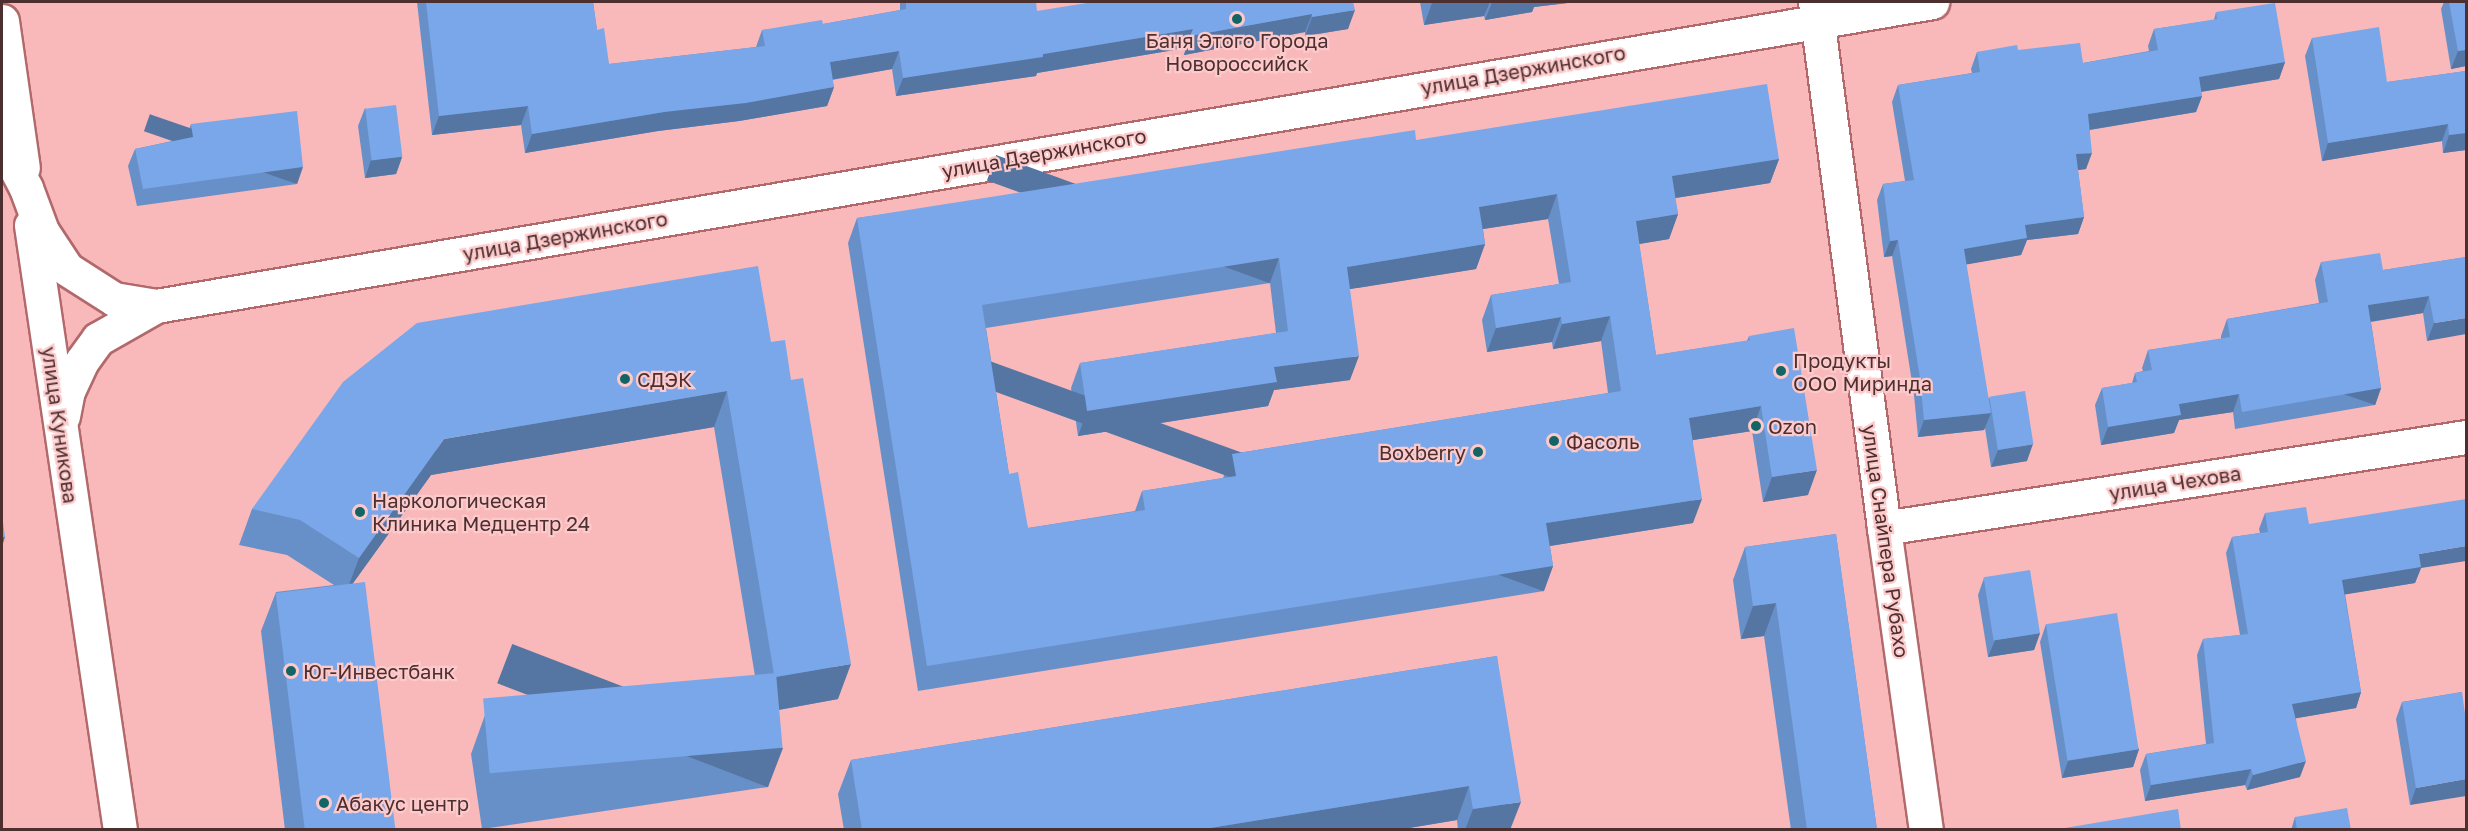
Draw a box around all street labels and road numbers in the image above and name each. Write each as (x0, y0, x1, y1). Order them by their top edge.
street label: улица Дзержинского (1419, 40, 1627, 100)
street label: улица Дзержинского (940, 123, 1148, 183)
street label: улица Дзержинского (461, 206, 669, 266)
street label: улица Куникова (37, 345, 83, 505)
street label: улица Снайпера Рубахо (1858, 423, 1914, 659)
street label: улица Чехова (2107, 461, 2243, 505)

